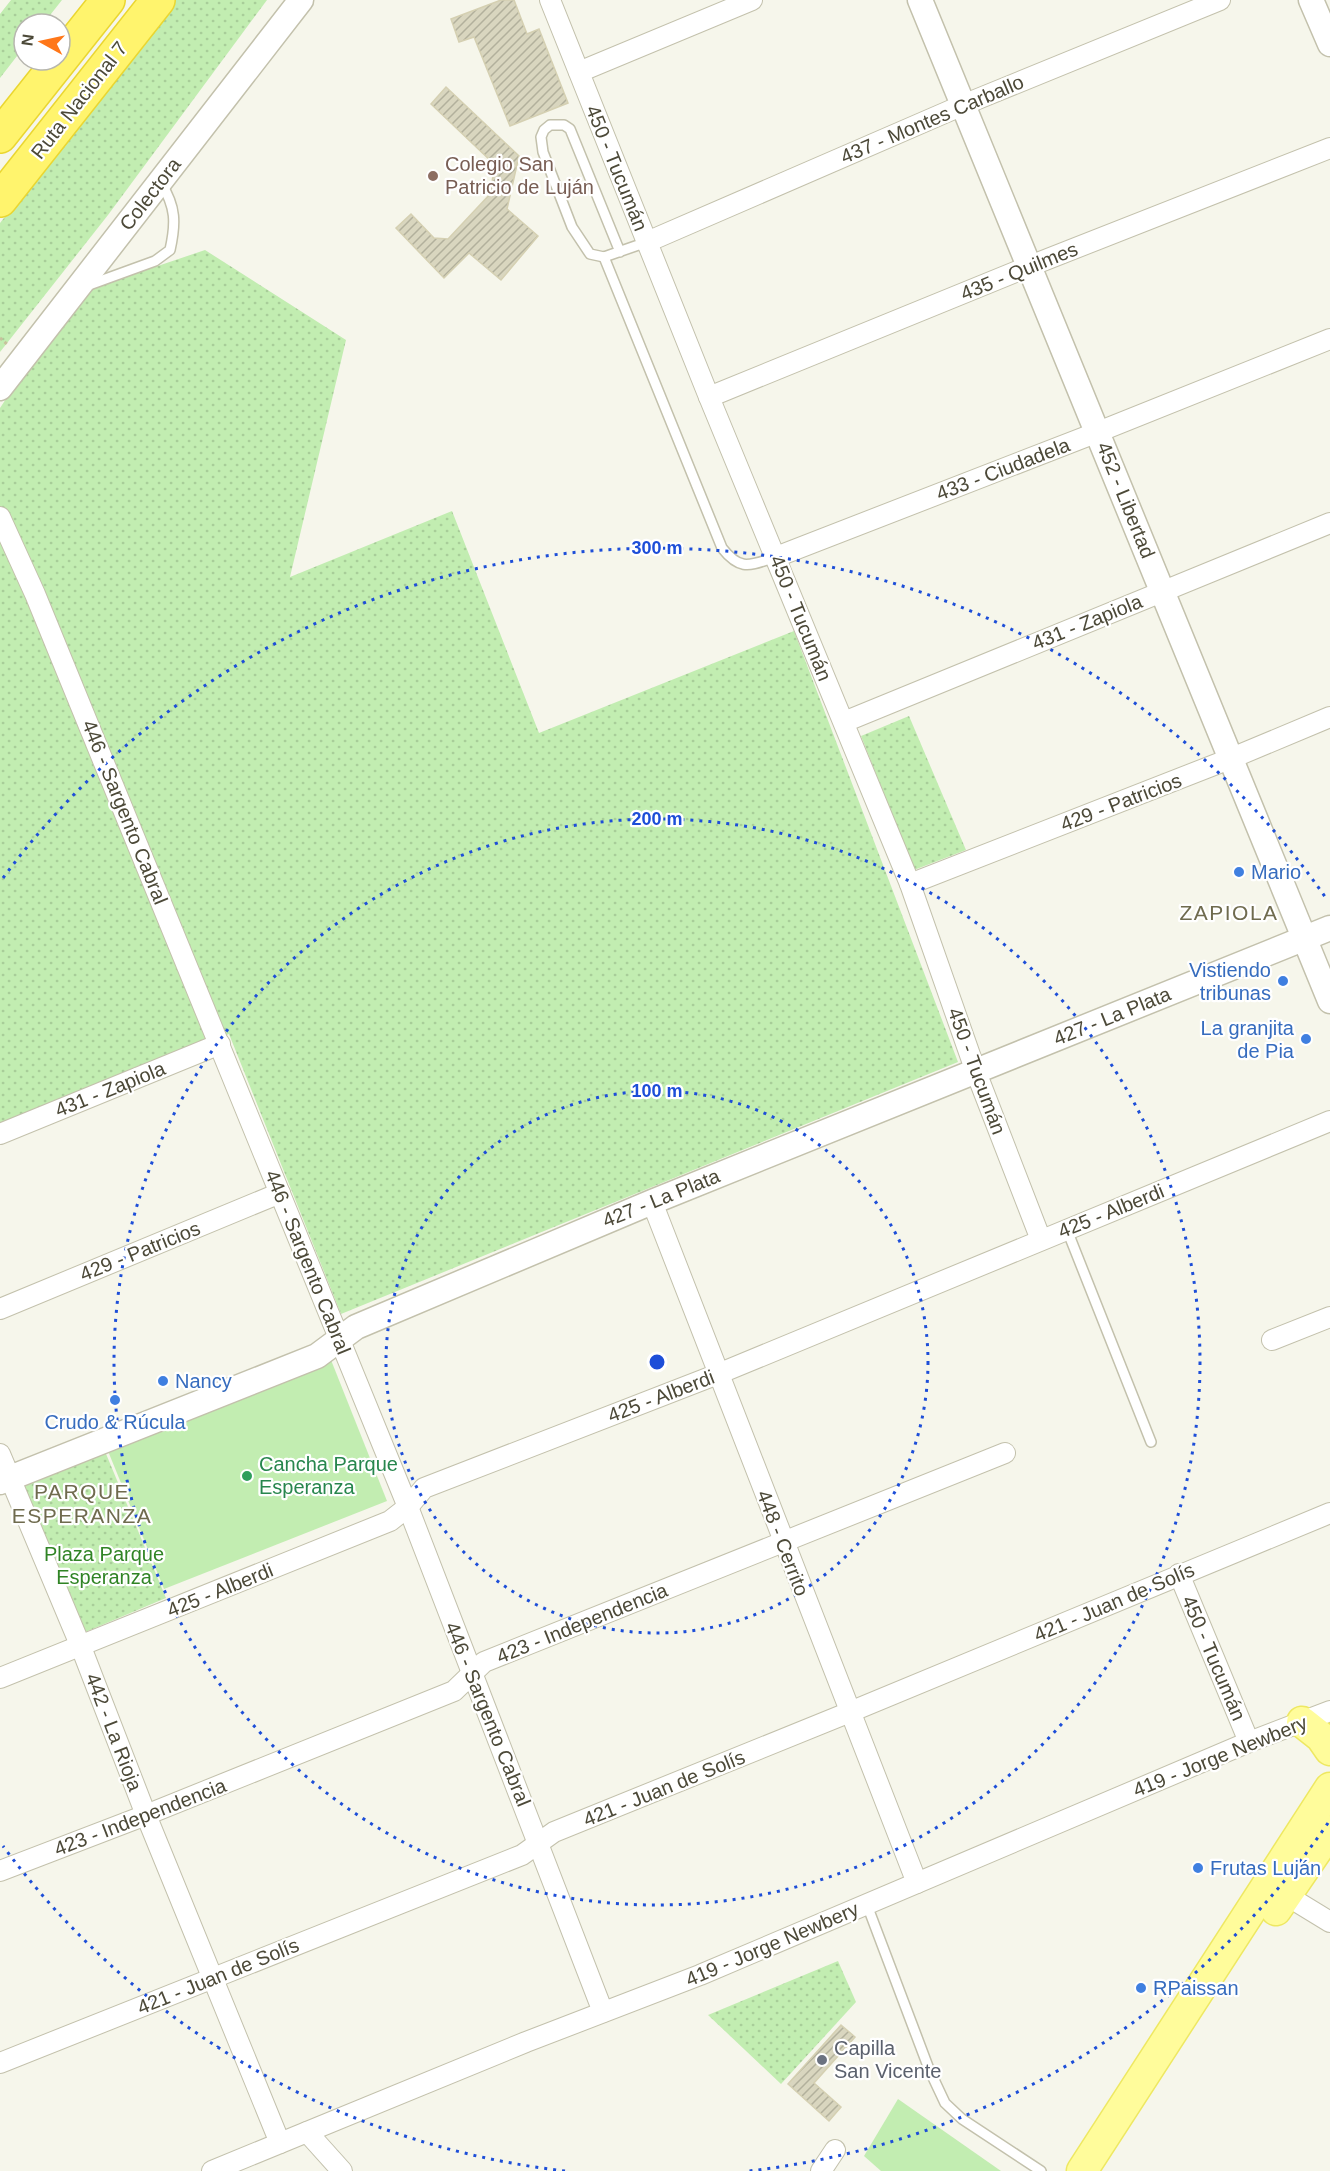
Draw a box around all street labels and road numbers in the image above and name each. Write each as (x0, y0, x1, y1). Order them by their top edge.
street label: Ruta Nacional 7 (26, 37, 132, 163)
street label: 437 - Montes Carballo (837, 70, 1027, 168)
street label: 450 - Tucumán (582, 102, 652, 234)
street label: Colectora (115, 153, 186, 235)
street label: 435 - Quilmes (957, 237, 1081, 305)
street label: 433 - Ciudadela (933, 433, 1074, 505)
street label: 452 - Libertad (1093, 439, 1159, 561)
street label: 450 - Tucumán (766, 552, 836, 684)
street label: 431 - Zapiola (1029, 590, 1146, 654)
street label: 446 - Sargento Cabral (78, 717, 172, 907)
street label: 429 - Patricios (1057, 769, 1185, 835)
street label: 427 - La Plata (1050, 982, 1175, 1050)
street label: 450 - Tucumán (944, 1005, 1010, 1137)
street label: 431 - Zapiola (52, 1057, 169, 1121)
street label: 427 - La Plata (599, 1164, 724, 1232)
street label: 446 - Sargento Cabral (261, 1167, 355, 1357)
street label: 425 - Alberdi (1055, 1180, 1167, 1242)
street label: 429 - Patricios (77, 1217, 203, 1285)
street label: 425 - Alberdi (605, 1366, 717, 1426)
street label: 448 - Cerrito (753, 1487, 813, 1599)
street label: 421 - Juan de Solís (1030, 1558, 1198, 1646)
street label: 425 - Alberdi (164, 1559, 276, 1621)
street label: 423 - Independencia (493, 1578, 671, 1667)
street label: 450 - Tucumán (1178, 1592, 1250, 1724)
street label: 446 - Sargento Cabral (441, 1619, 535, 1809)
street label: 442 - La Rioja (81, 1670, 147, 1795)
street label: 419 - Jorge Newbery (1130, 1711, 1310, 1801)
street label: 421 - Juan de Solís (580, 1746, 748, 1830)
street label: 423 - Independencia (51, 1774, 230, 1860)
street label: 419 - Jorge Newbery (682, 1898, 862, 1990)
street label: 421 - Juan de Solís (134, 1934, 302, 2018)

